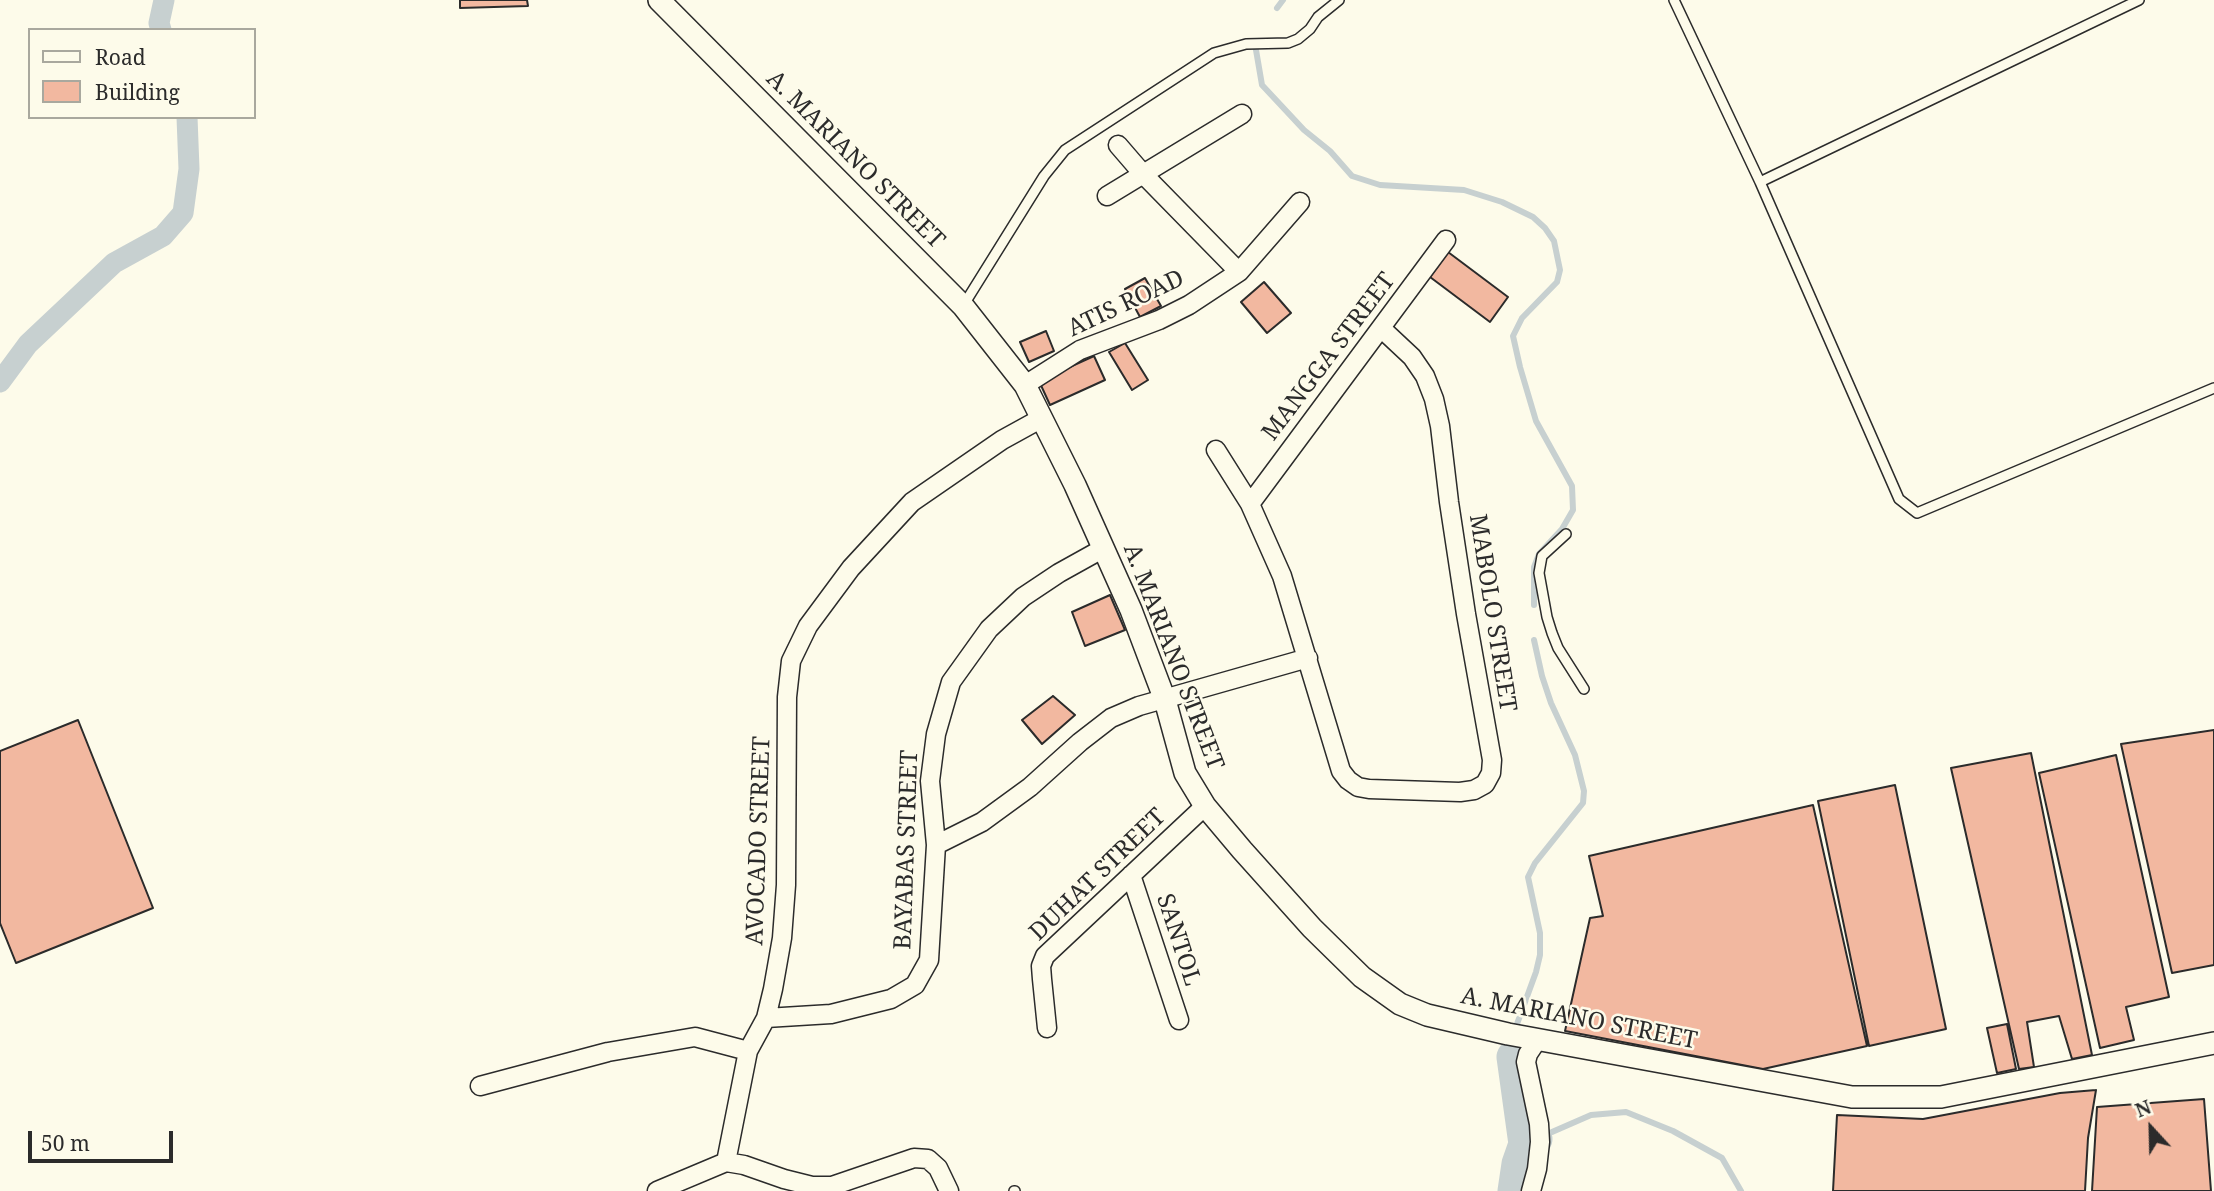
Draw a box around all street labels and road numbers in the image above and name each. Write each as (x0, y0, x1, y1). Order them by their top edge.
street label: A. MARIANO STREET (760, 65, 950, 255)
street label: ATIS ROAD (1063, 264, 1189, 344)
street label: MANGGA STREET (1256, 267, 1402, 447)
street label: MABOLO STREET (1462, 512, 1522, 714)
street label: A. MARIANO STREET (1117, 540, 1229, 774)
street label: AVOCADO STREET (741, 736, 777, 946)
street label: BAYABAS STREET (889, 750, 925, 950)
street label: DUHAT STREET (1024, 803, 1172, 947)
street label: SANTOL (1150, 890, 1206, 990)
street label: A. MARIANO STREET (1458, 982, 1700, 1056)

